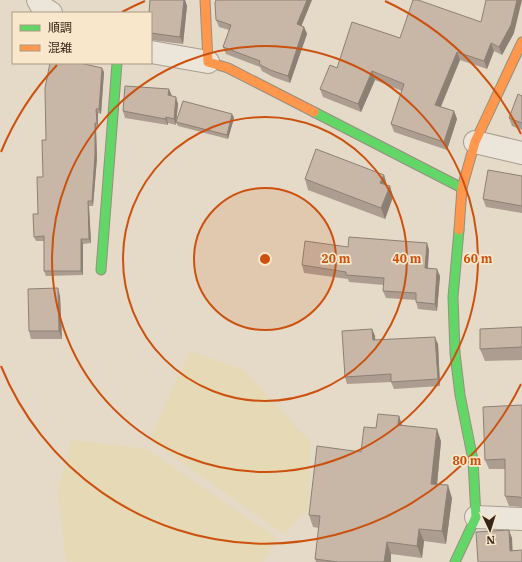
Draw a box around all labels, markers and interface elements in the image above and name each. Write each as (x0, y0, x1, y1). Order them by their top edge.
legend (12, 12, 152, 64)
text: 順調 (48, 20, 72, 35)
text: 混雑 (48, 40, 72, 55)
text: 20 m (322, 251, 351, 266)
text: 40 m (393, 251, 422, 266)
text: 60 m (464, 251, 493, 266)
centre of rings (258, 252, 272, 266)
text: 80 m (453, 453, 482, 468)
north arrow (470, 510, 510, 550)
text: N (486, 533, 496, 547)

